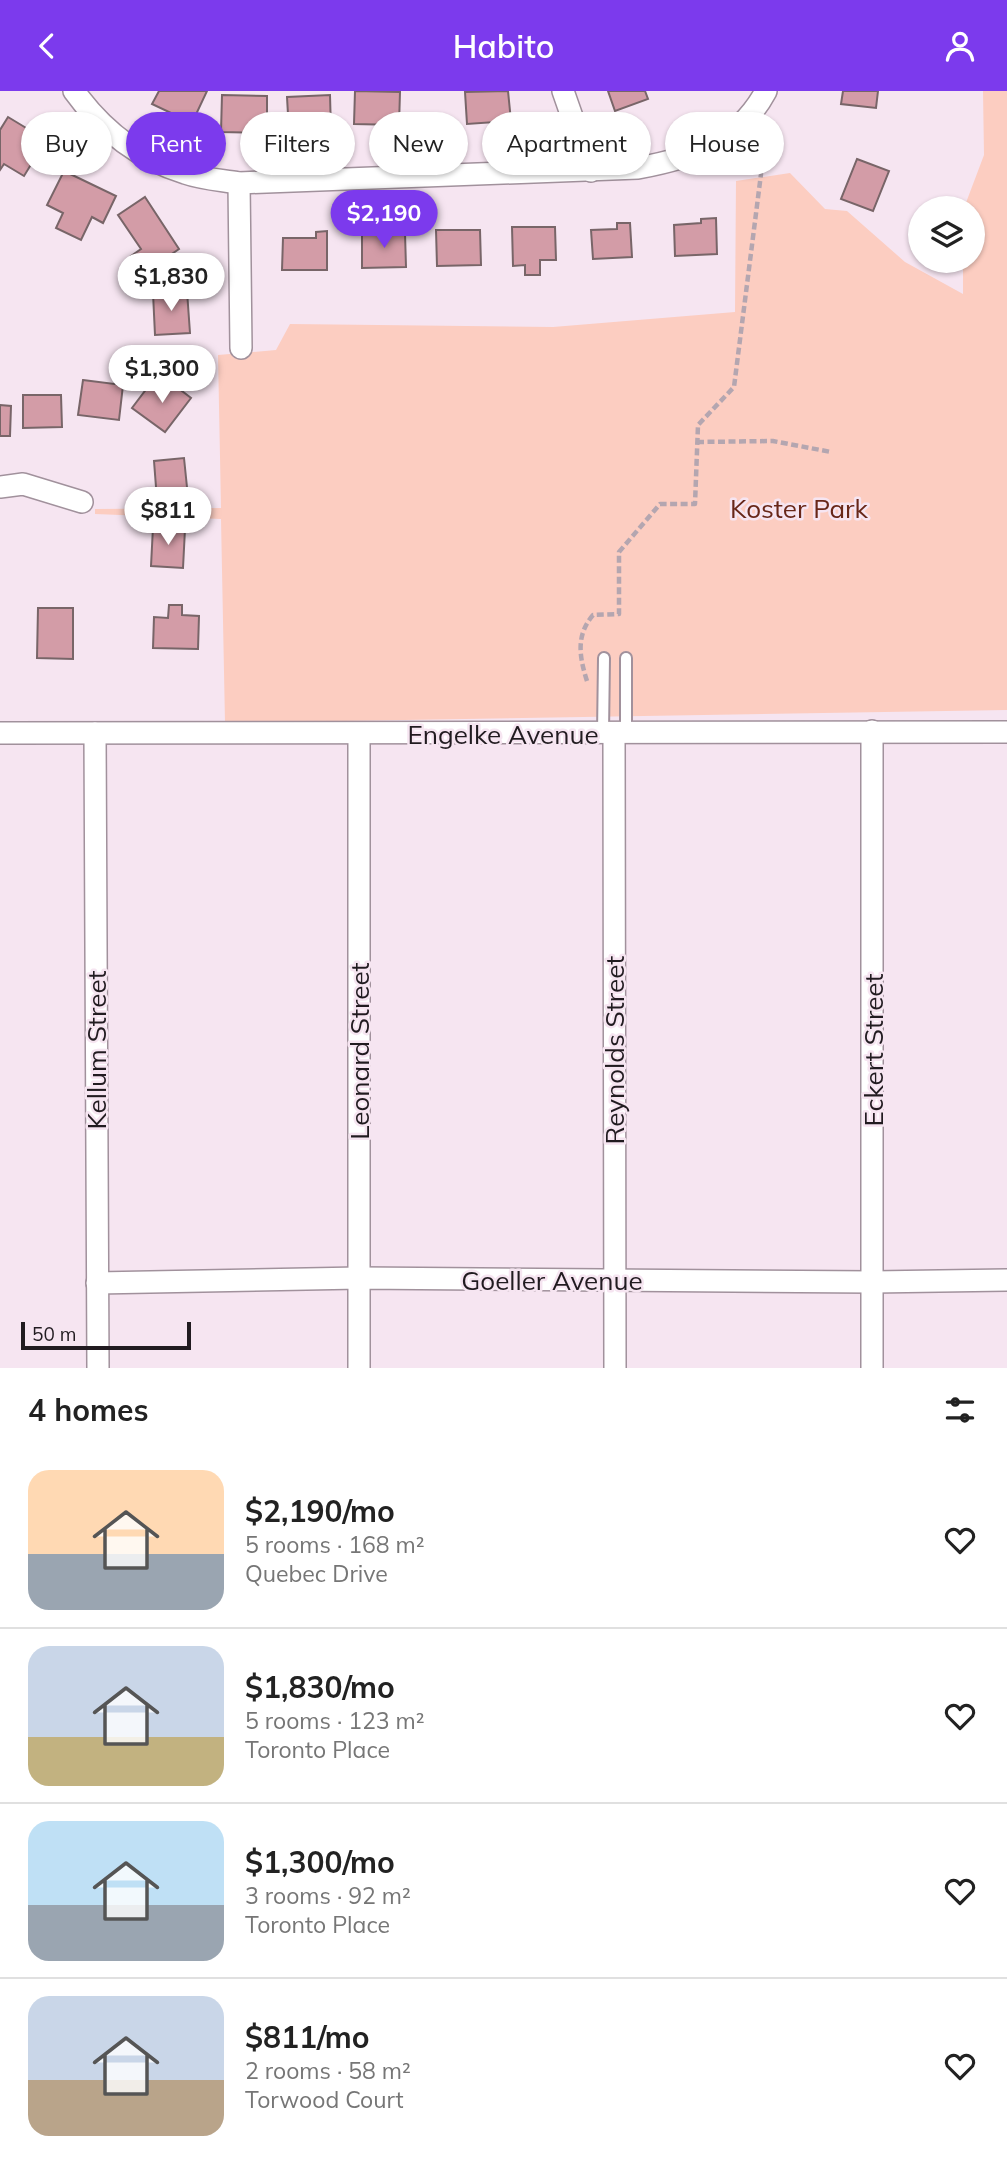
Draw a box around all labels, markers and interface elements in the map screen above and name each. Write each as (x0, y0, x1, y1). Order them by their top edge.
text: Habito (453, 26, 554, 66)
icon: back (28, 27, 66, 65)
icon: person (941, 27, 979, 65)
chip: Buy (21, 112, 112, 175)
chip: Rent (126, 112, 226, 175)
chip: Filters (240, 112, 355, 175)
chip: New (369, 112, 468, 175)
chip: Apartment (482, 112, 651, 175)
chip: House (665, 112, 784, 175)
pin: $2,190 (327, 191, 441, 250)
map controls (908, 196, 985, 273)
button: layers (908, 196, 985, 273)
text: $2,190 (347, 198, 421, 227)
pin: $1,830 (114, 253, 228, 313)
text: $1,830 (134, 261, 208, 290)
pin: $1,300 (105, 345, 219, 405)
text: $1,300 (125, 353, 199, 382)
pin: $811 (127, 487, 209, 547)
park label: Koster Park (730, 492, 869, 525)
text: $811 (140, 495, 196, 524)
street label: Engelke Avenue (407, 718, 599, 751)
street label: Reynolds Street (598, 956, 631, 1144)
street label: Leonard Street (343, 962, 376, 1140)
street label: Kellum Street (80, 970, 113, 1130)
street label: Eckert Street (857, 973, 890, 1127)
street label: Goeller Avenue (461, 1264, 643, 1297)
scale bar (21, 1319, 191, 1351)
text: 50 m (32, 1322, 76, 1346)
text: 4 homes (28, 1391, 149, 1429)
icon: filters (941, 1391, 979, 1429)
text: $2,190/mo (245, 1492, 395, 1530)
icon: home (84, 1498, 168, 1582)
icon: heart (941, 1521, 979, 1559)
text: 5 rooms · 168 m² (245, 1530, 425, 1559)
text: Quebec Drive (245, 1559, 388, 1588)
text: $1,830/mo (245, 1668, 395, 1706)
icon: home (84, 1674, 168, 1758)
icon: heart (941, 1697, 979, 1735)
text: 5 rooms · 123 m² (245, 1706, 425, 1735)
text: Toronto Place (245, 1735, 390, 1764)
text: $1,300/mo (245, 1843, 395, 1881)
icon: home (84, 1849, 168, 1933)
icon: heart (941, 1872, 979, 1910)
text: 3 rooms · 92 m² (245, 1881, 411, 1910)
text: Toronto Place (245, 1910, 390, 1939)
text: $811/mo (245, 2018, 369, 2056)
icon: home (84, 2024, 168, 2108)
icon: heart (941, 2047, 979, 2085)
text: 2 rooms · 58 m² (245, 2056, 411, 2085)
text: Torwood Court (245, 2085, 404, 2114)

